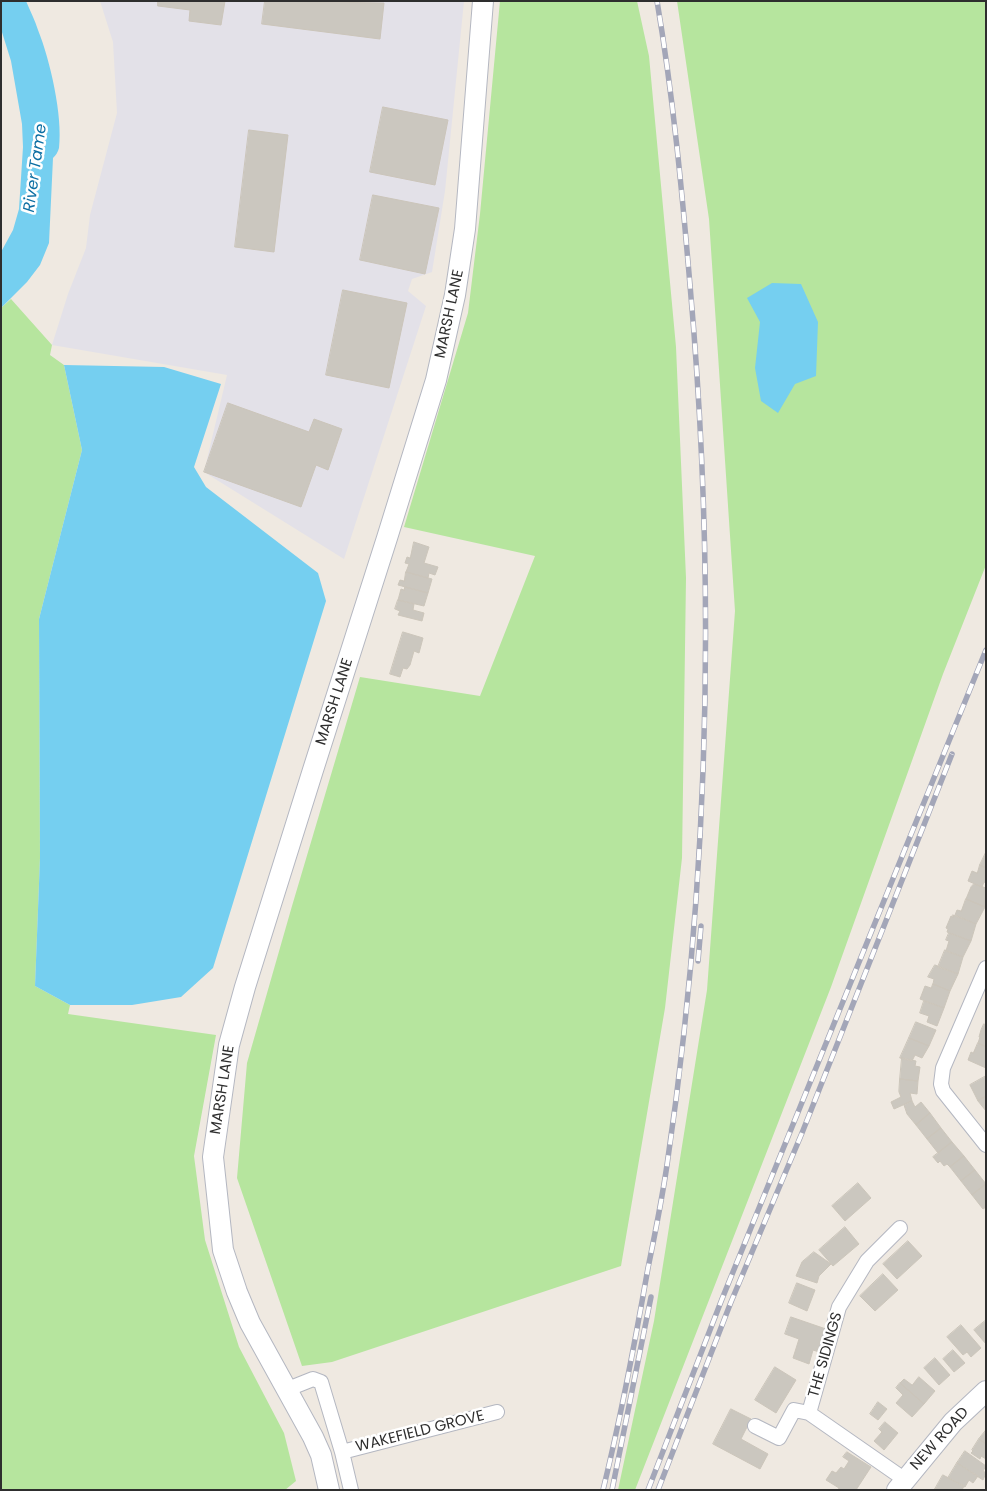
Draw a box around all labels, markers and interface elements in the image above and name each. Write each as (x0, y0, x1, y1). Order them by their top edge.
water label: River Tame (20, 123, 52, 213)
street label: MARSH LANE (432, 268, 468, 360)
street label: MARSH LANE (313, 656, 357, 748)
street label: MARSH LANE (207, 1044, 239, 1136)
street label: THE SIDINGS (805, 1310, 847, 1400)
street label: NEW ROAD (907, 1404, 973, 1474)
street label: WAKEFIELD GROVE (354, 1407, 486, 1457)

